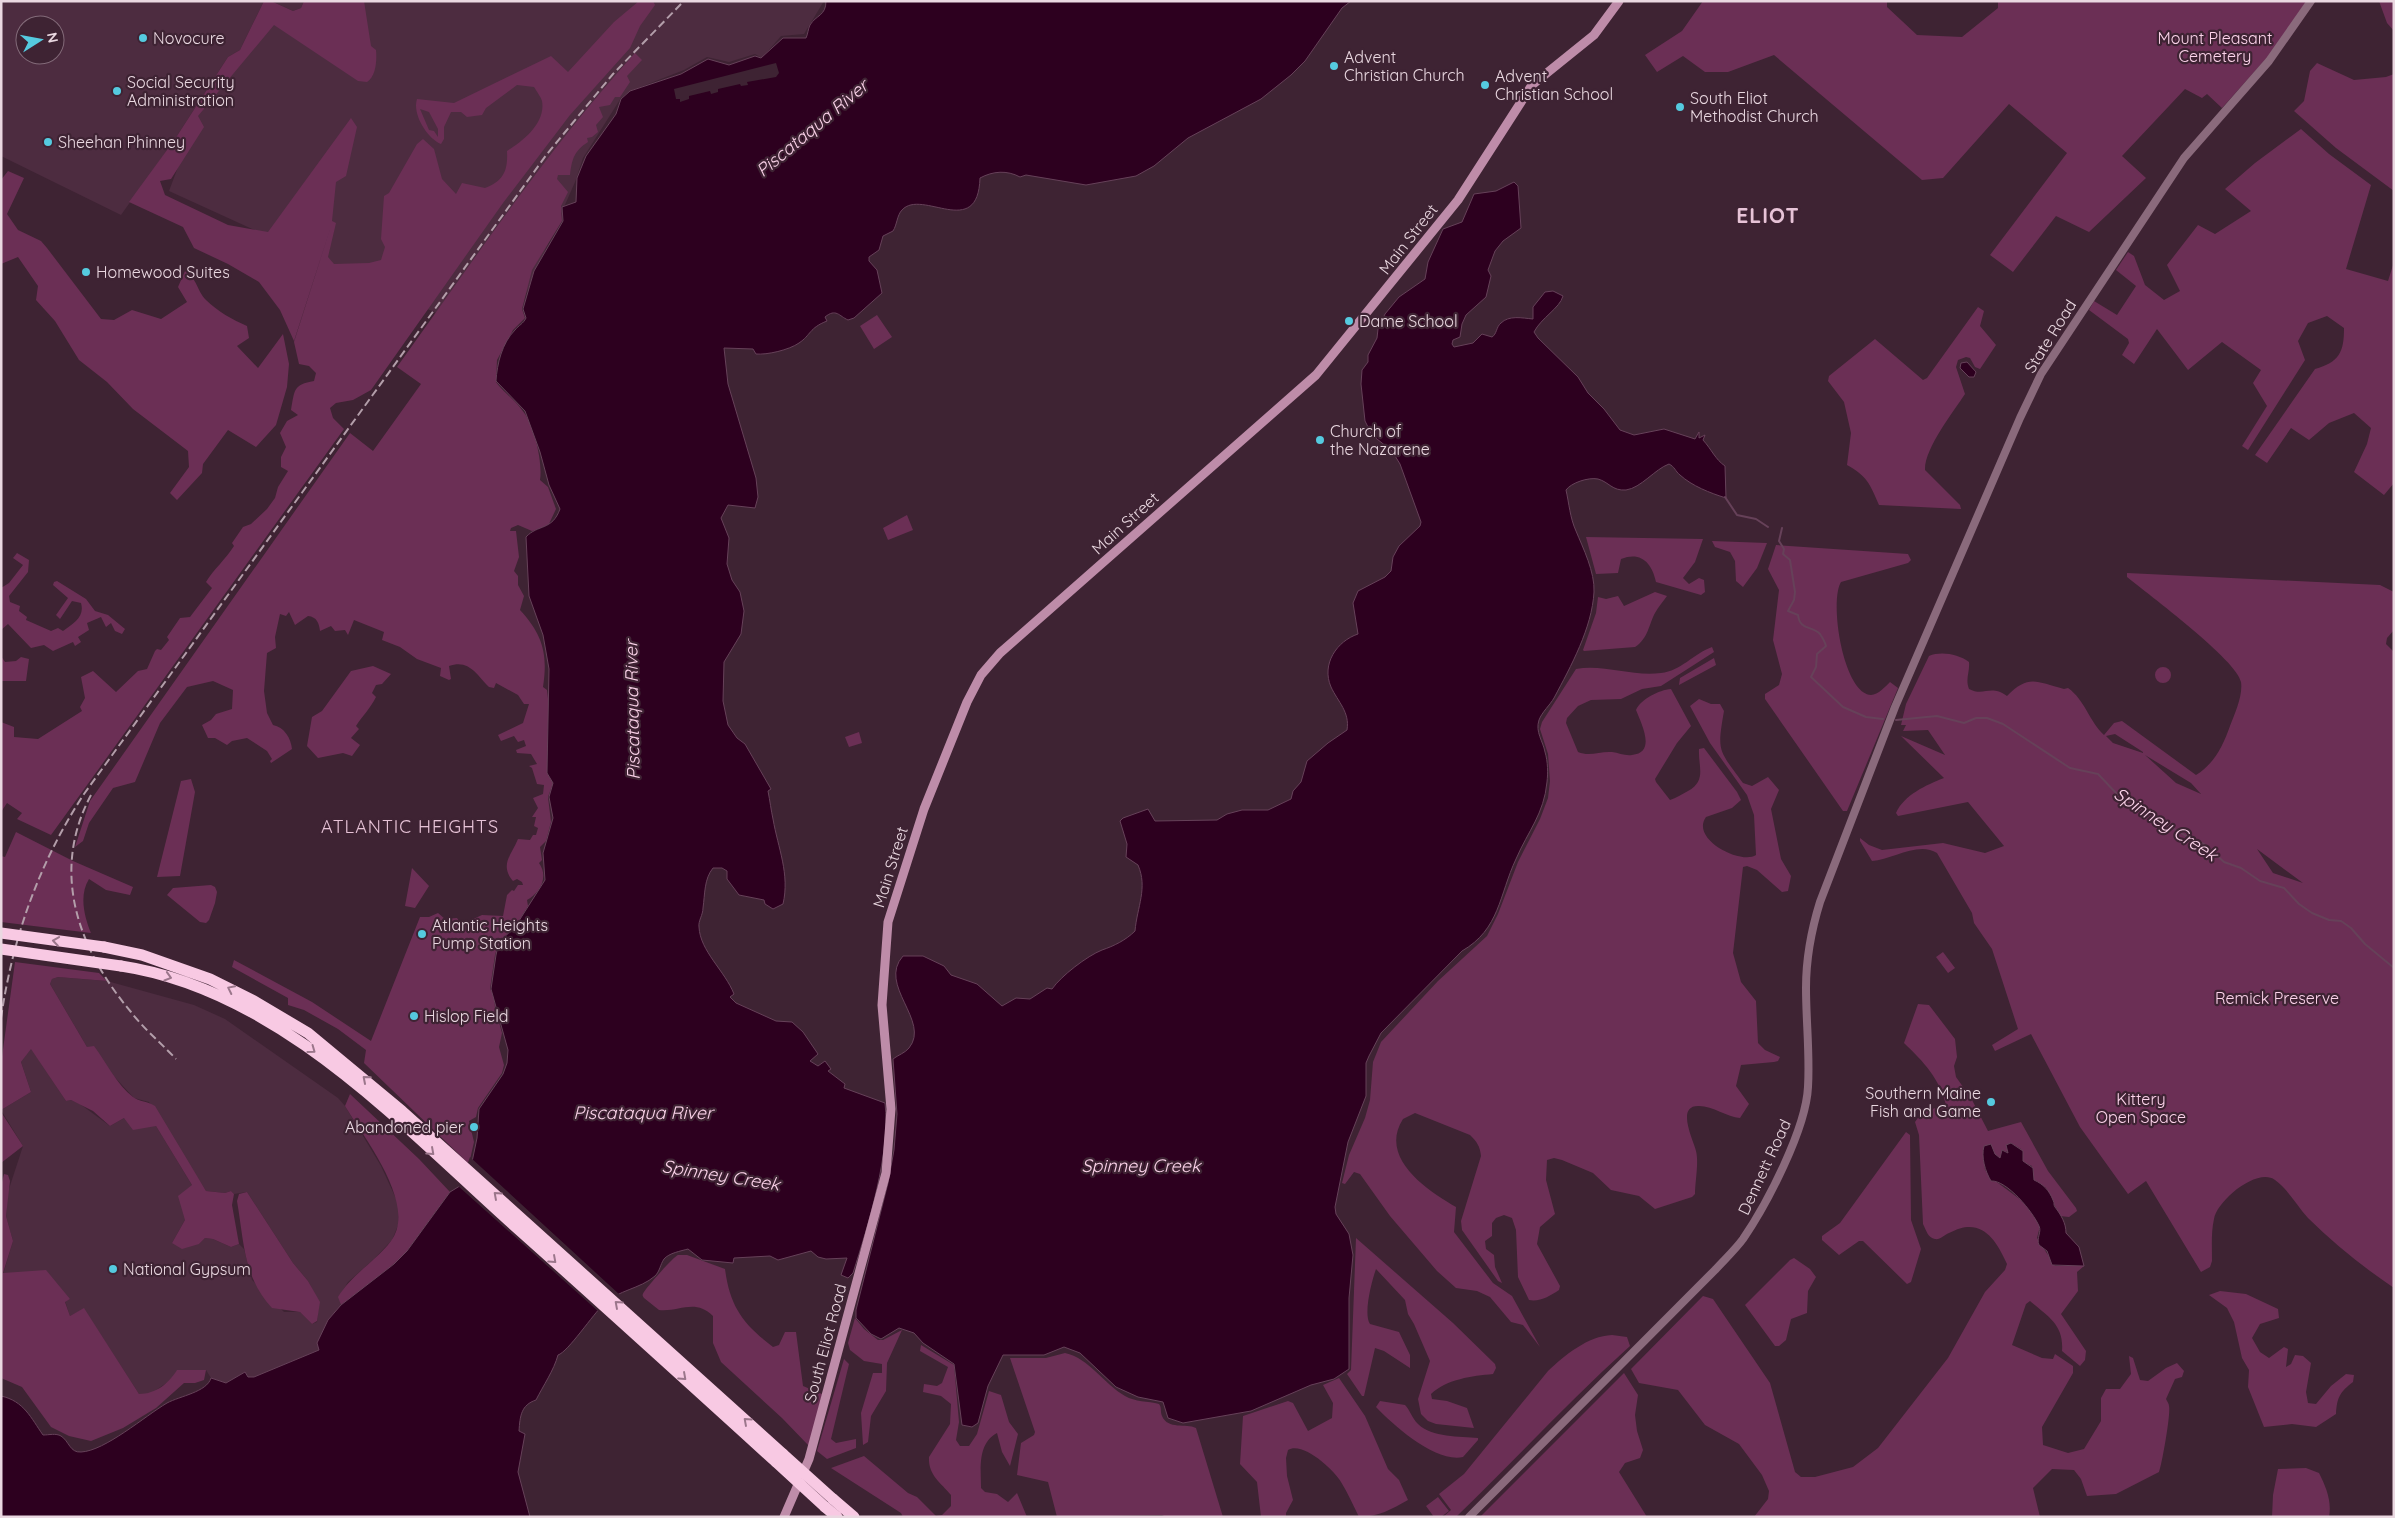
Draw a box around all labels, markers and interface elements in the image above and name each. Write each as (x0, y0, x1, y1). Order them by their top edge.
north arrow (15, 15, 65, 65)
place label: Novocure (153, 28, 225, 48)
park label: Mount Pleasant Cemetery (2158, 28, 2272, 66)
text: N (43, 31, 63, 44)
marker: Novocure (137, 32, 149, 44)
place label: Advent Christian Church (1344, 47, 1465, 85)
marker: Advent Christian Church (1328, 60, 1340, 72)
place label: Advent Christian School (1495, 66, 1613, 104)
place label: Social Security Administration (127, 72, 235, 110)
water label: Piscataqua River (751, 73, 874, 182)
marker: Advent Christian School (1479, 79, 1491, 91)
marker: Social Security Administration (111, 85, 123, 97)
place label: South Eliot Methodist Church (1690, 88, 1819, 126)
marker: South Eliot Methodist Church (1674, 101, 1686, 113)
place label: Sheehan Phinney (58, 132, 185, 152)
marker: Sheehan Phinney (42, 136, 54, 148)
street label: Main Street (1374, 200, 1442, 278)
district label: ELIOT (1736, 202, 1800, 228)
place label: Homewood Suites (96, 262, 230, 282)
marker: Homewood Suites (80, 266, 92, 278)
street label: State Road (2020, 296, 2080, 376)
place label: Dame School (1359, 311, 1458, 331)
marker: Dame School (1343, 315, 1355, 327)
place label: Church of the Nazarene (1330, 421, 1430, 459)
marker: Church of the Nazarene (1314, 434, 1326, 446)
street label: Main Street (1087, 488, 1163, 558)
water label: Piscataqua River (619, 638, 645, 780)
water label: Spinney Creek (2110, 782, 2223, 867)
district label: ATLANTIC HEIGHTS (321, 815, 499, 838)
street label: Main Street (868, 824, 912, 910)
place label: Atlantic Heights Pump Station (432, 915, 548, 953)
marker: Atlantic Heights Pump Station (416, 928, 428, 940)
one-way arrow (52, 936, 60, 947)
one-way arrow (164, 971, 172, 981)
one-way arrow (227, 985, 236, 995)
park label: Remick Preserve (2215, 988, 2339, 1008)
place label: Hislop Field (424, 1006, 508, 1026)
marker: Hislop Field (408, 1010, 420, 1022)
one-way arrow (306, 1044, 316, 1053)
one-way arrow (362, 1076, 371, 1085)
place label: Southern Maine Fish and Game (1865, 1083, 1981, 1121)
park label: Kittery Open Space (2096, 1089, 2186, 1127)
marker: Southern Maine Fish and Game (1985, 1096, 1997, 1108)
water label: Piscataqua River (573, 1101, 715, 1124)
street label: Dennett Road (1733, 1116, 1795, 1218)
place label: Abandoned pier (345, 1117, 464, 1137)
marker: Abandoned pier (468, 1121, 480, 1133)
one-way arrow (426, 1146, 435, 1155)
water label: Spinney Creek (660, 1154, 783, 1196)
water label: Spinney Creek (1081, 1154, 1202, 1177)
one-way arrow (493, 1192, 502, 1201)
one-way arrow (547, 1254, 556, 1263)
place label: National Gypsum (123, 1259, 251, 1279)
marker: National Gypsum (107, 1263, 119, 1275)
street label: South Eliot Road (800, 1281, 850, 1405)
one-way arrow (614, 1300, 623, 1309)
one-way arrow (677, 1371, 686, 1380)
one-way arrow (744, 1418, 753, 1427)

